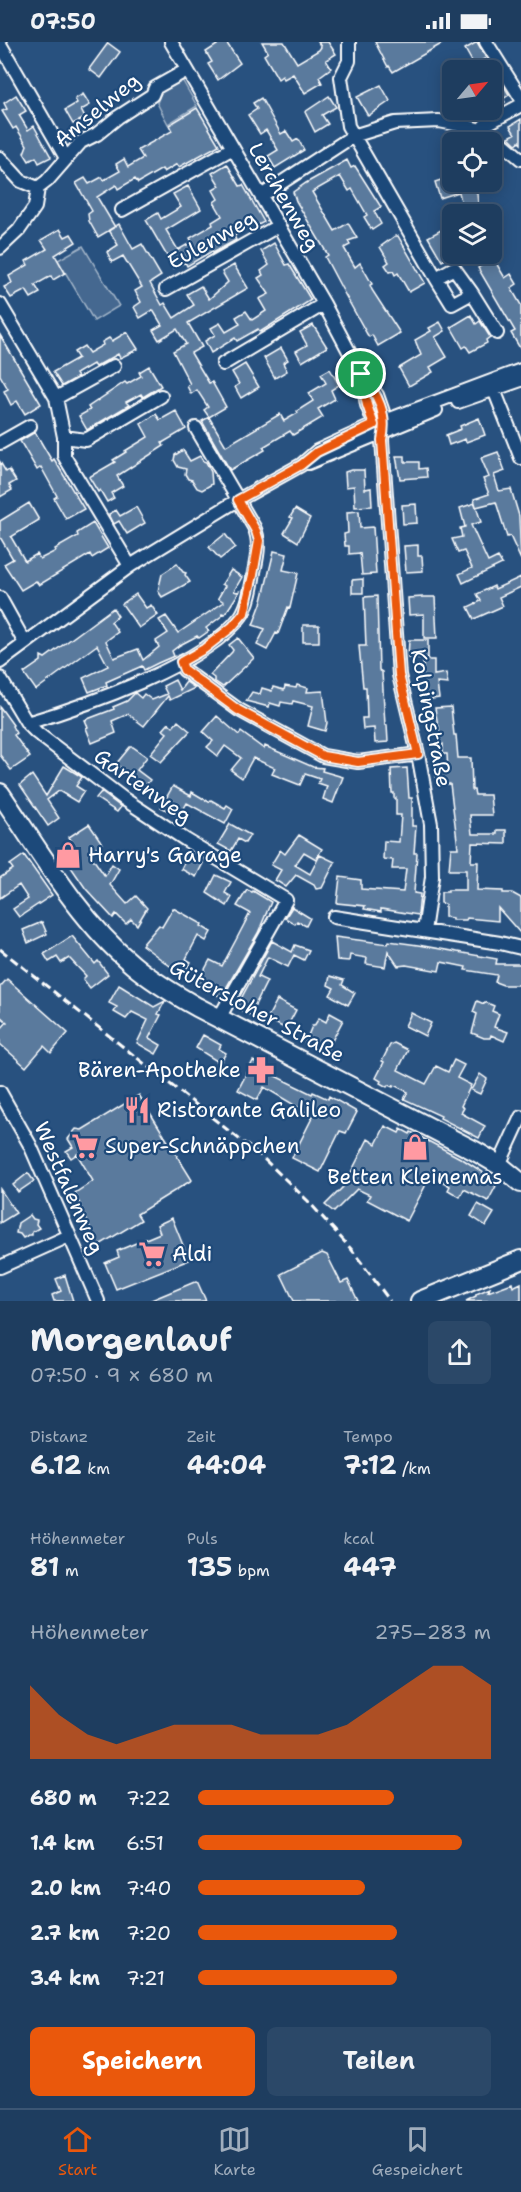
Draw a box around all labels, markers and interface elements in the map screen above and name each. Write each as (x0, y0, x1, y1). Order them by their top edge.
text: 07:50 (30, 7, 96, 36)
north arrow (442, 60, 502, 120)
map controls (442, 60, 502, 264)
street label: Amselweg (48, 67, 146, 153)
button: locate (442, 132, 502, 192)
street label: Lerchenweg (242, 138, 326, 256)
street label: Eulenweg (163, 204, 261, 276)
button: layers (442, 204, 502, 264)
pin (335, 348, 386, 399)
icon: arrive (344, 357, 377, 390)
street label: Kolpingstraße (404, 646, 458, 790)
street label: Gartenweg (89, 742, 197, 830)
shop icon: Harry's Garage (53, 840, 83, 870)
place label: Harry's Garage (88, 841, 242, 869)
street label: Gütersloher Straße (164, 953, 350, 1069)
pharmacy icon: Bären-Apotheke (246, 1055, 276, 1085)
place label: Bären-Apotheke (78, 1056, 241, 1084)
restaurant icon: Ristorante Galileo (122, 1095, 152, 1125)
place label: Ristorante Galileo (157, 1096, 341, 1124)
street label: Westfalenweg (27, 1117, 111, 1259)
supermarket icon: Super-Schnäppchen (70, 1131, 100, 1161)
place label: Super-Schnäppchen (105, 1132, 300, 1160)
shop icon: Betten Kleinemas (400, 1132, 430, 1162)
place label: Betten Kleinemas (327, 1163, 503, 1191)
supermarket icon: Aldi (137, 1239, 167, 1269)
place label: Aldi (172, 1240, 212, 1268)
text: Morgenlauf (30, 1317, 232, 1362)
button: share (428, 1321, 491, 1384)
text: 07:50 · 9 × 680 m (30, 1362, 213, 1388)
text: Distanz (30, 1426, 88, 1447)
text: Zeit (187, 1426, 216, 1447)
text: Tempo (343, 1426, 393, 1447)
text: 6.12 (30, 1447, 82, 1482)
text: 44:04 (187, 1447, 266, 1482)
text: 7:12 (343, 1447, 397, 1482)
text: km (82, 1458, 110, 1479)
text: /km (397, 1458, 431, 1479)
text: Höhenmeter (30, 1528, 125, 1549)
text: Puls (187, 1528, 218, 1549)
text: kcal (343, 1528, 374, 1549)
text: 81 (30, 1549, 59, 1584)
text: 135 (187, 1549, 232, 1584)
text: 447 (343, 1549, 397, 1584)
text: m (59, 1560, 79, 1581)
text: bpm (232, 1560, 270, 1581)
text: Höhenmeter (30, 1619, 149, 1645)
text: 275–283 m (375, 1619, 491, 1645)
text: 680 m (30, 1785, 97, 1811)
text: 7:22 (126, 1785, 171, 1811)
text: 1.4 km (30, 1830, 95, 1856)
text: 6:51 (126, 1830, 164, 1856)
text: 2.0 km (30, 1875, 101, 1901)
text: 7:40 (126, 1875, 171, 1901)
text: 2.7 km (30, 1920, 99, 1946)
text: 7:20 (126, 1920, 171, 1946)
text: 3.4 km (30, 1965, 100, 1991)
text: 7:21 (126, 1965, 165, 1991)
button: Speichern (30, 2027, 255, 2096)
button: Teilen (267, 2027, 491, 2096)
tab: Start (58, 2123, 97, 2180)
tab: Karte (213, 2123, 256, 2180)
tab: Gespeichert (372, 2123, 463, 2180)

